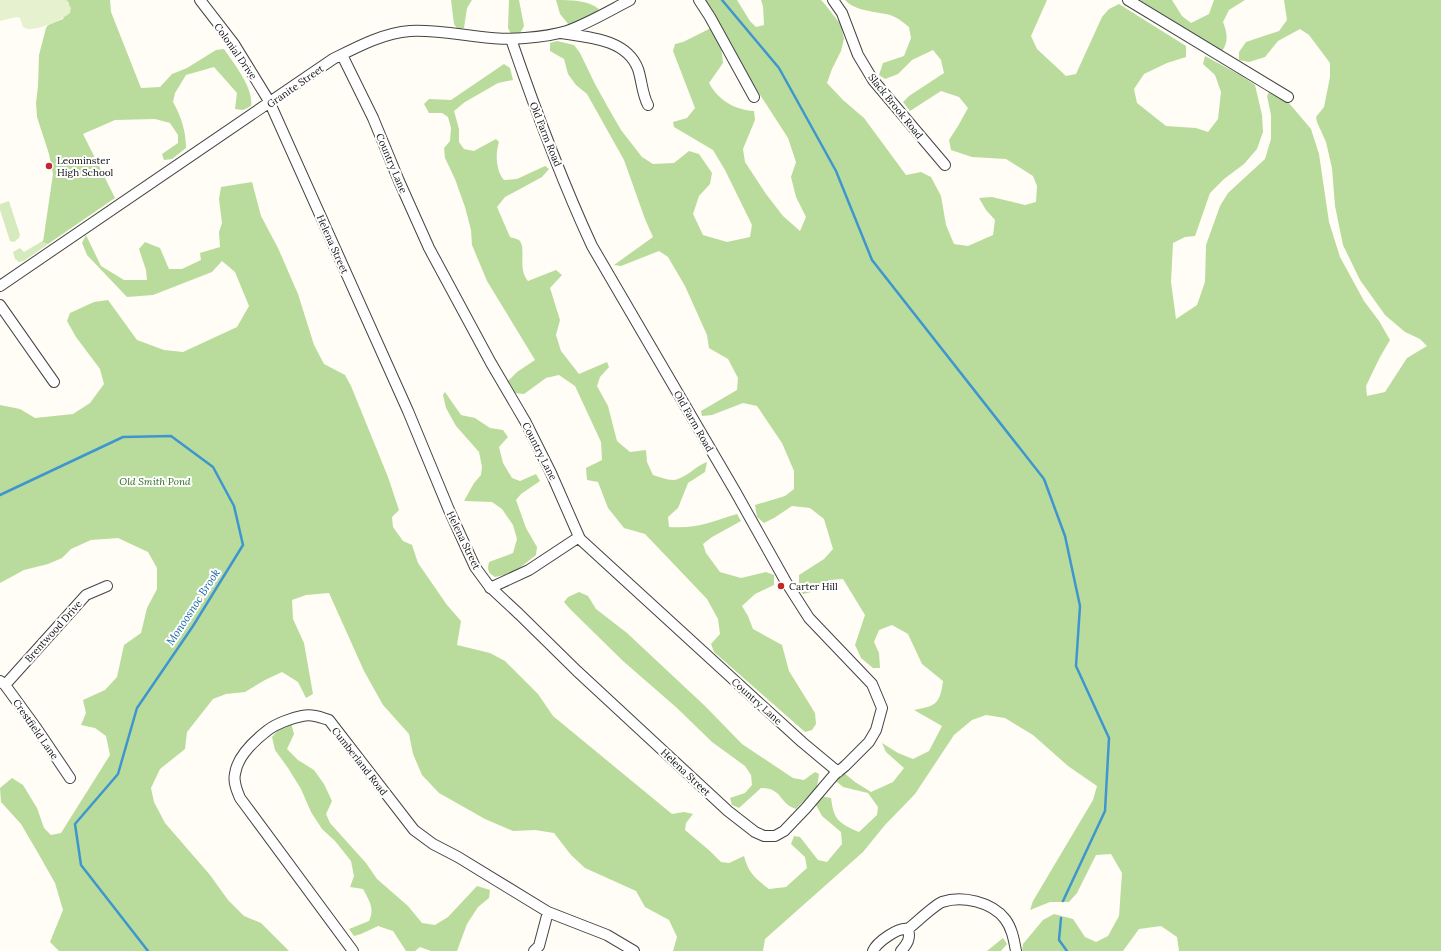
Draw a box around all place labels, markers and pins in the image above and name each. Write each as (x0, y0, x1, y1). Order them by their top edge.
place label: Leominster High School (57, 154, 114, 179)
marker: Leominster High School (44, 161, 54, 171)
place label: Carter Hill (789, 580, 838, 593)
marker: Carter Hill (776, 581, 786, 591)

